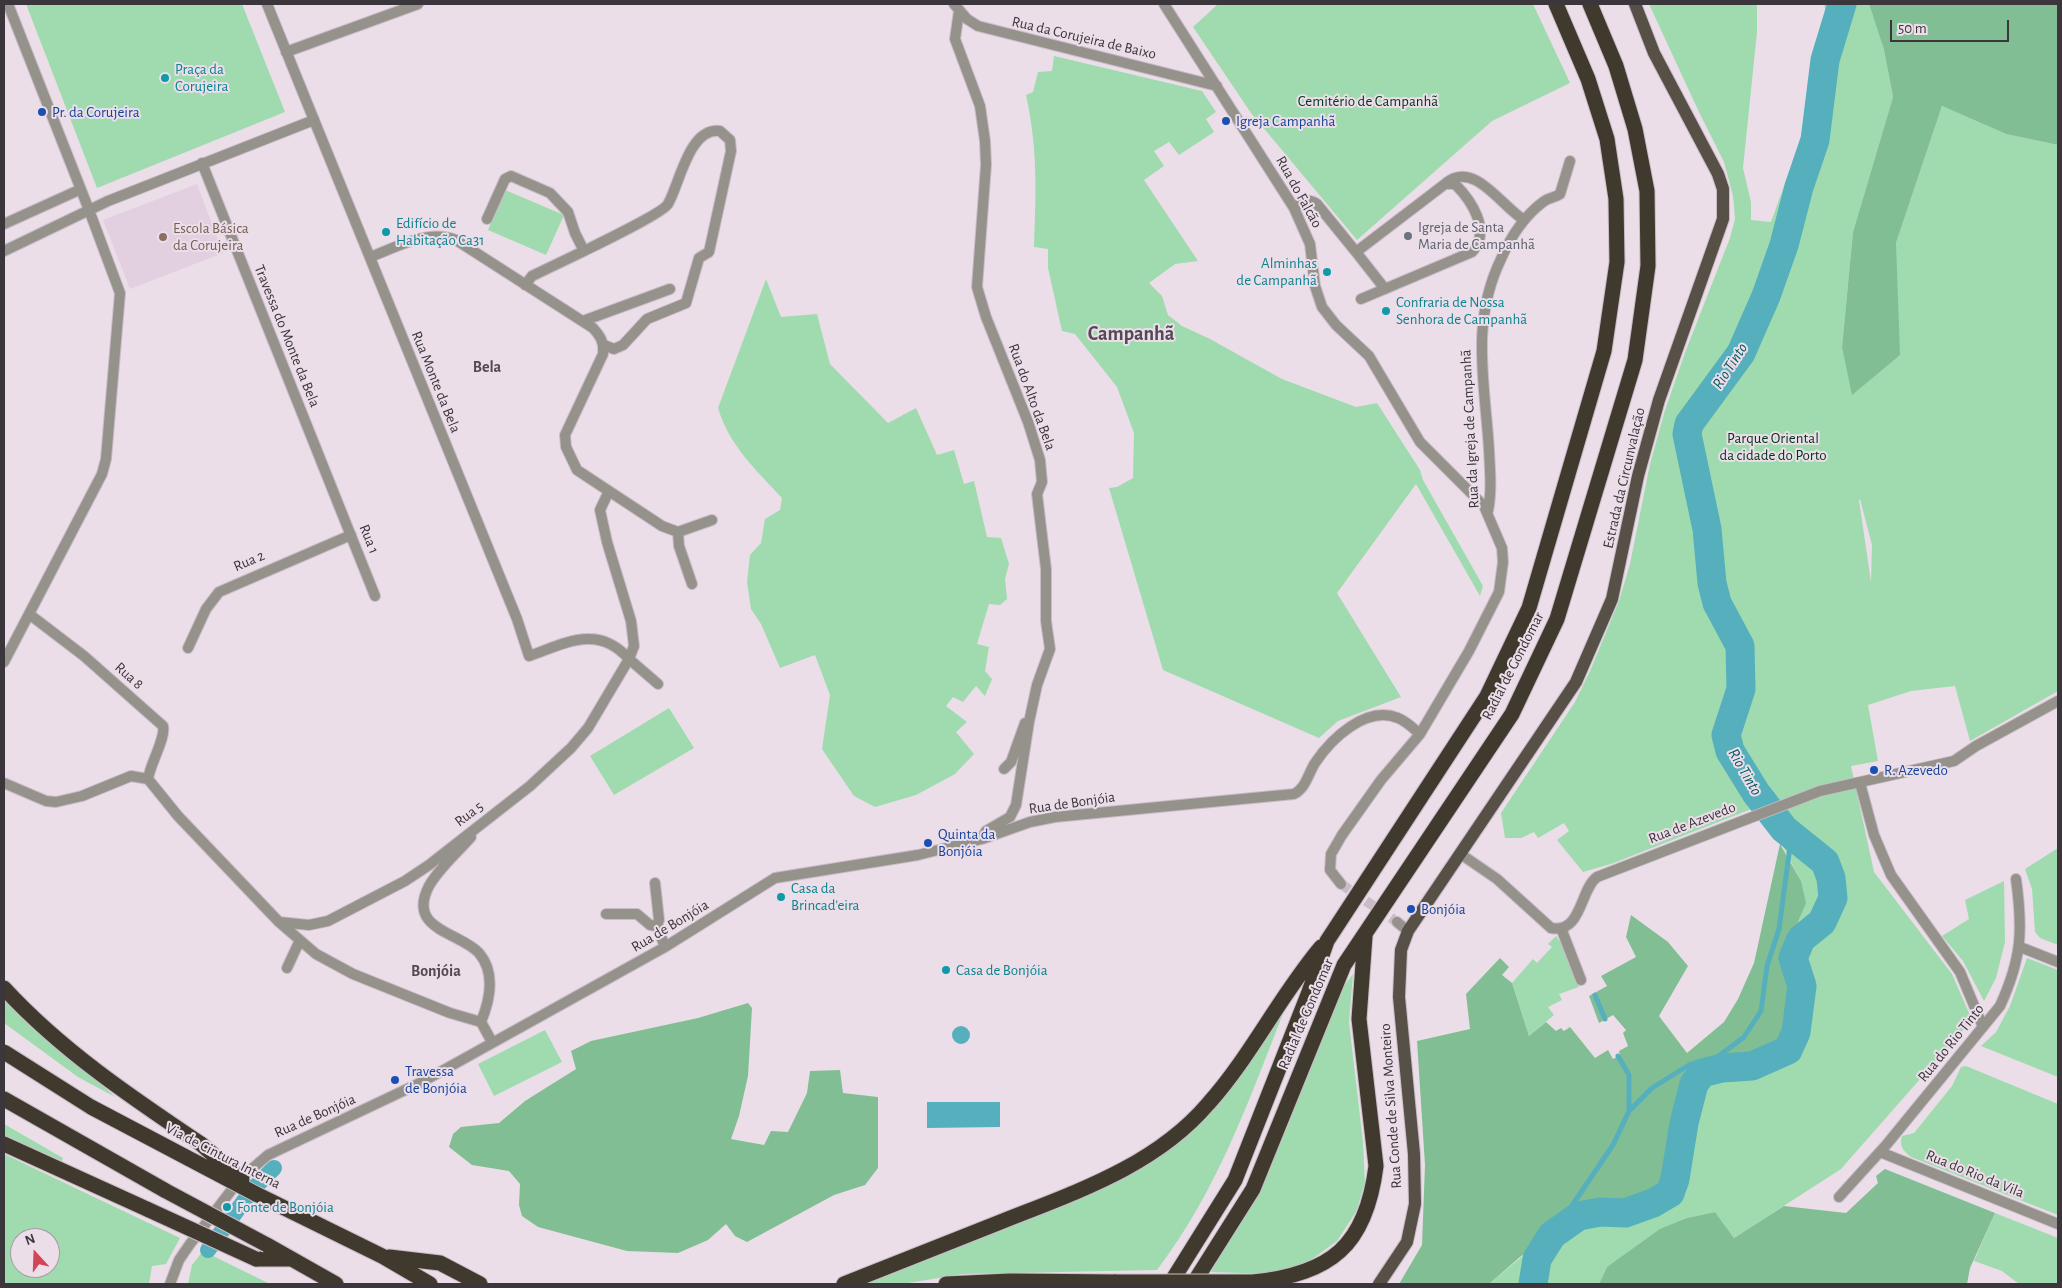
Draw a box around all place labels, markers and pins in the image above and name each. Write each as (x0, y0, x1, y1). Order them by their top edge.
place label: Praça da Corujeira (175, 60, 228, 95)
marker: Praça da Corujeira (159, 72, 171, 84)
place label: Pr. da Corujeira (52, 103, 140, 121)
marker: Pr. da Corujeira (36, 106, 48, 118)
place label: Igreja Campanhã (1236, 112, 1336, 130)
marker: Igreja Campanhã (1220, 115, 1232, 127)
place label: Edifício de Habitação Ca31 (396, 214, 484, 249)
place label: Igreja de Santa Maria de Campanhã (1418, 218, 1535, 253)
place label: Escola Básica da Corujeira (173, 219, 249, 254)
marker: Edifício de Habitação Ca31 (380, 226, 392, 238)
marker: Igreja de Santa Maria de Campanhã (1402, 230, 1414, 242)
marker: Escola Básica da Corujeira (157, 231, 169, 243)
place label: Alminhas de Campanhã (1236, 254, 1317, 289)
marker: Alminhas de Campanhã (1321, 266, 1333, 278)
place label: Confraria de Nossa Senhora de Campanhã (1396, 293, 1527, 328)
marker: Confraria de Nossa Senhora de Campanhã (1380, 305, 1392, 317)
place label: R. Azevedo (1884, 761, 1948, 779)
marker: R. Azevedo (1868, 764, 1880, 776)
place label: Quinta da Bonjóia (938, 825, 995, 860)
marker: Quinta da Bonjóia (922, 837, 934, 849)
place label: Casa da Brincad'eira (791, 879, 860, 914)
marker: Casa da Brincad'eira (775, 891, 787, 903)
place label: Bonjóia (1421, 900, 1466, 918)
marker: Bonjóia (1405, 903, 1417, 915)
place label: Casa de Bonjóia (956, 961, 1048, 979)
marker: Casa de Bonjóia (940, 964, 952, 976)
place label: Travessa de Bonjóia (405, 1062, 467, 1097)
marker: Travessa de Bonjóia (389, 1074, 401, 1086)
place label: Fonte de Bonjóia (237, 1198, 334, 1216)
marker: Fonte de Bonjóia (221, 1201, 233, 1213)

